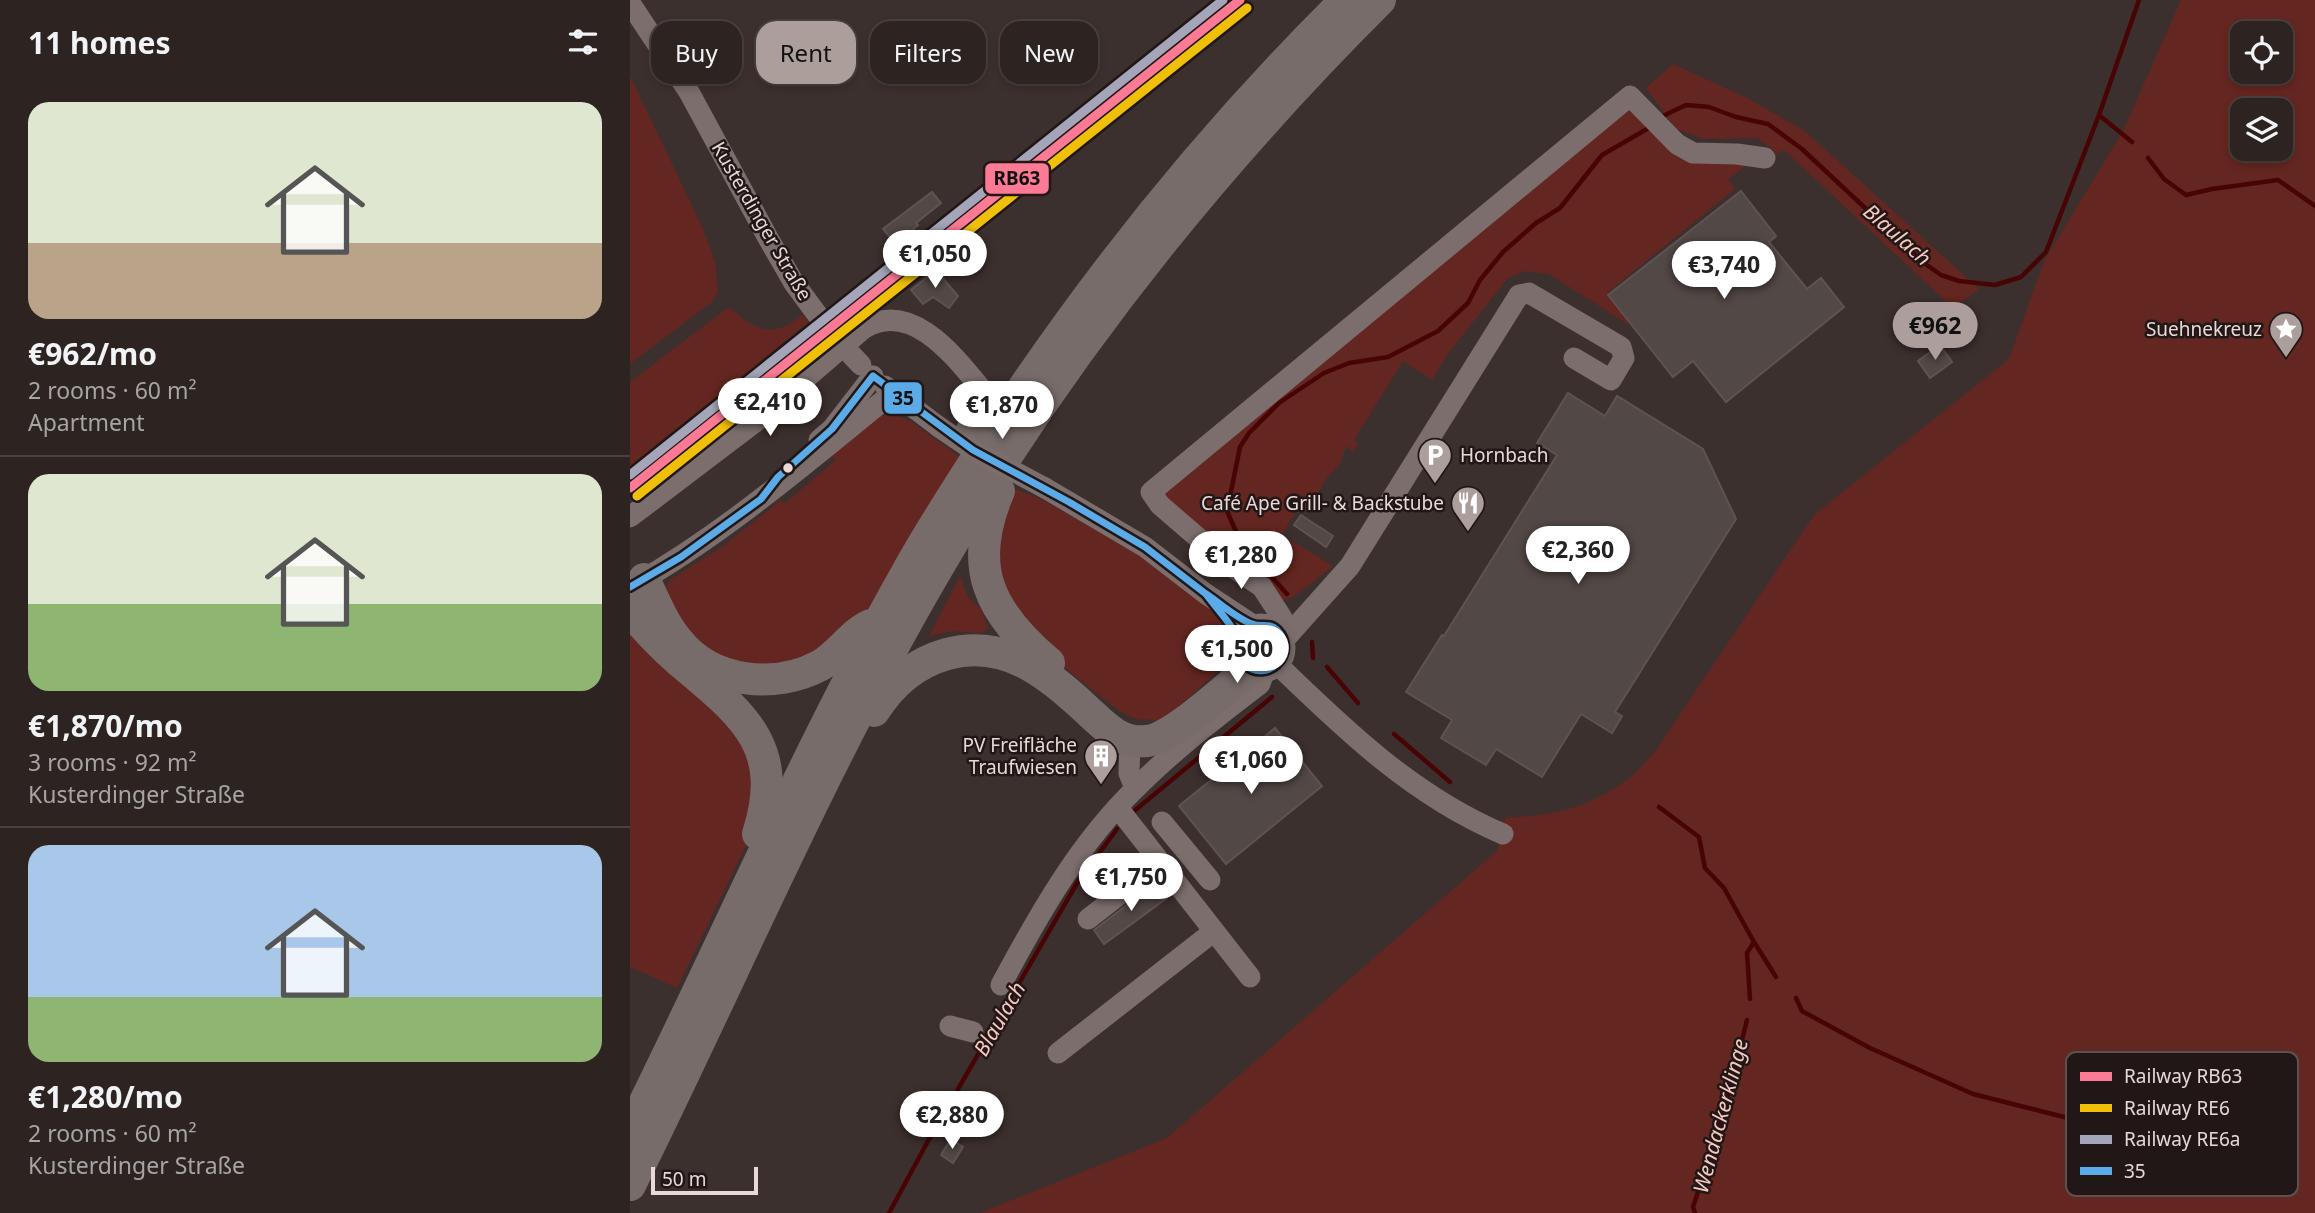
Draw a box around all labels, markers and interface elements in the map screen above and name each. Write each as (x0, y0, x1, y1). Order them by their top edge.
chip: Buy (651, 21, 742, 84)
chip: Rent (756, 21, 856, 84)
chip: Filters (870, 21, 986, 84)
chip: New (1000, 21, 1098, 84)
map controls (2230, 21, 2293, 161)
button: locate (2230, 21, 2293, 84)
text: 11 homes (28, 22, 171, 63)
icon: filters (564, 23, 602, 61)
button: layers (2230, 98, 2293, 161)
street label: Kusterdinger Straße (706, 137, 818, 305)
icon: home (252, 147, 378, 273)
line badge: RB63 (984, 162, 1050, 195)
text: RB63 (994, 165, 1041, 191)
water label: Blaulach (1858, 197, 1937, 271)
pin: €1,050 (878, 230, 992, 290)
text: €1,050 (899, 237, 971, 269)
pin: €3,740 (1667, 242, 1781, 301)
text: €3,740 (1688, 248, 1760, 280)
pin: €962 (1894, 302, 1976, 362)
text: €962 (1909, 309, 1961, 341)
place icon: Suehnekreuz (2267, 310, 2305, 359)
place label: Suehnekreuz (2146, 316, 2262, 342)
text: €962/mo (28, 333, 157, 374)
text: 2 rooms · 60 m² (28, 374, 197, 406)
pin: €2,410 (713, 378, 827, 438)
line badge: 35 (883, 381, 923, 415)
pin: €1,870 (945, 382, 1059, 441)
text: €2,410 (734, 385, 806, 417)
text: 35 (892, 385, 914, 411)
text: €1,870 (966, 388, 1038, 420)
text: Apartment (28, 406, 145, 438)
parking icon: Hornbach (1416, 436, 1454, 485)
place label: Hornbach (1460, 442, 1548, 468)
unlabelled marker (781, 461, 795, 475)
restaurant icon: Café Ape Grill- & Backstube (1449, 484, 1487, 533)
place label: Café Ape Grill- & Backstube (1201, 490, 1444, 516)
icon: home (252, 519, 378, 645)
pin: €2,360 (1521, 526, 1635, 586)
pin: €1,280 (1184, 532, 1298, 591)
text: €2,360 (1542, 533, 1614, 565)
text: €1,280 (1205, 538, 1277, 570)
pin: €1,500 (1180, 626, 1294, 685)
text: €1,500 (1201, 632, 1273, 664)
text: €1,870/mo (28, 705, 183, 746)
place label: PV Freifläche Traufwiesen (963, 732, 1077, 780)
pin: €1,060 (1194, 736, 1308, 796)
building icon: PV Freifläche Traufwiesen (1082, 737, 1120, 786)
text: €1,060 (1215, 743, 1287, 775)
text: 3 rooms · 92 m² (28, 746, 197, 778)
text: Kusterdinger Straße (28, 778, 245, 810)
pin: €1,750 (1074, 853, 1188, 913)
text: €1,750 (1095, 860, 1167, 892)
icon: home (252, 890, 378, 1016)
water label: Blaulach (967, 976, 1032, 1061)
water label: Wendackerklinge (1686, 1036, 1754, 1196)
legend (2066, 1052, 2298, 1196)
text: Railway RB63 (2124, 1063, 2242, 1089)
text: €1,280/mo (28, 1076, 183, 1117)
pin: €2,880 (895, 1092, 1009, 1151)
text: Railway RE6 (2124, 1095, 2230, 1121)
text: €2,880 (916, 1098, 988, 1130)
text: 2 rooms · 60 m² (28, 1117, 197, 1149)
text: Railway RE6a (2124, 1126, 2240, 1152)
text: Kusterdinger Straße (28, 1149, 245, 1181)
text: 35 (2124, 1158, 2146, 1184)
scale bar (651, 1164, 758, 1196)
text: 50 m (662, 1166, 706, 1192)

